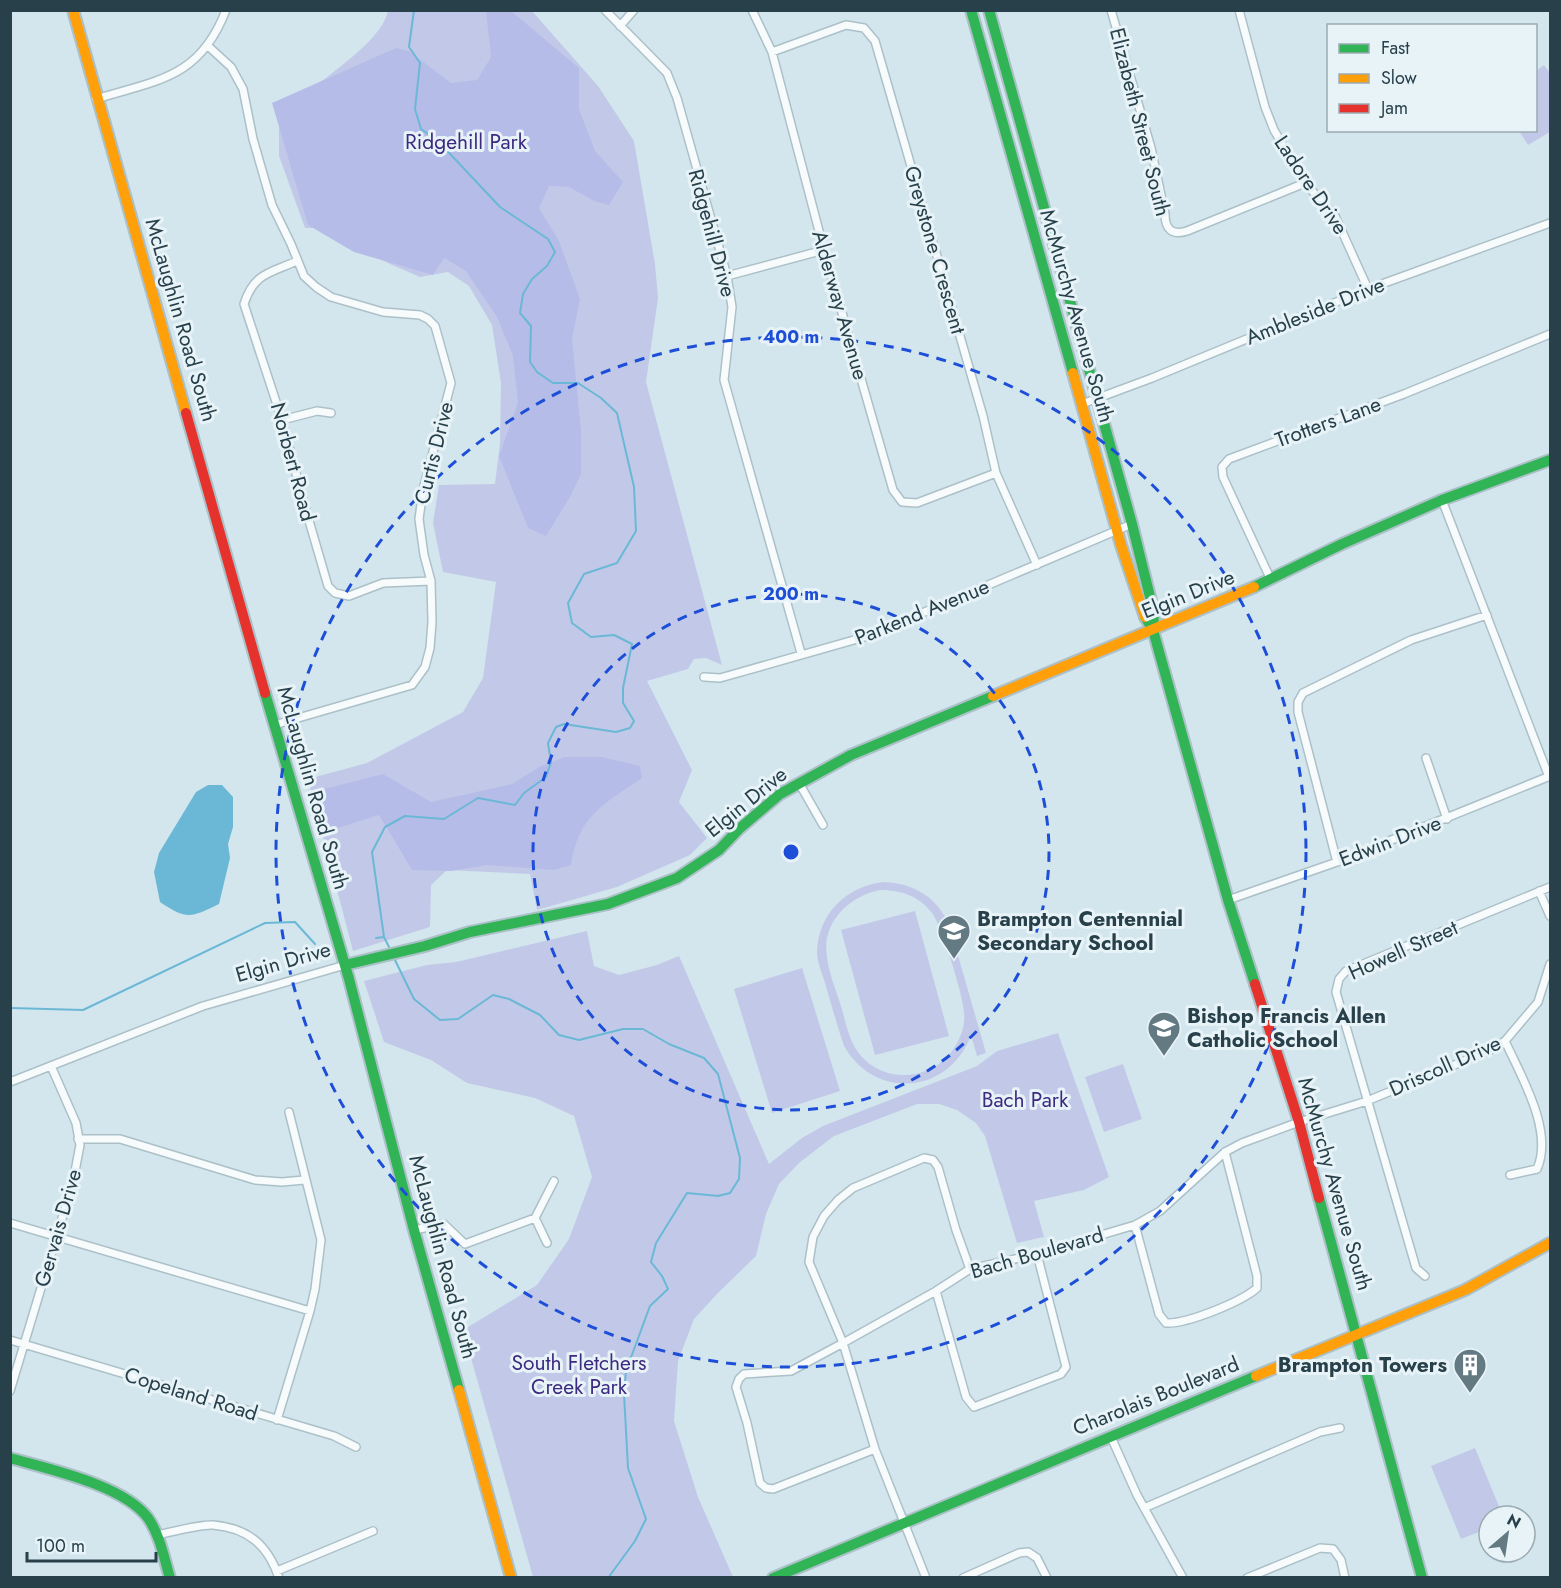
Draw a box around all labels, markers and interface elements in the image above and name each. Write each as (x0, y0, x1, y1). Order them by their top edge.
legend (1327, 24, 1537, 132)
street label: Elizabeth Street South (1102, 25, 1178, 219)
text: Fast (1381, 35, 1410, 61)
text: Slow (1381, 65, 1418, 91)
text: Jam (1379, 95, 1408, 121)
park label: Ridgehill Park (405, 127, 528, 157)
street label: Ladore Drive (1267, 129, 1355, 241)
street label: Greystone Crescent (897, 162, 973, 338)
street label: Ridgehill Drive (681, 166, 744, 300)
street label: McMurchy Avenue South (1032, 206, 1122, 426)
street label: McLaughlin Road South (138, 215, 224, 425)
street label: Alderway Avenue (804, 227, 876, 384)
street label: Ambleside Drive (1241, 269, 1389, 353)
text: 400 m (763, 324, 819, 350)
street label: Trotters Lane (1271, 389, 1385, 455)
street label: Curtis Drive (407, 398, 461, 507)
street label: Norbert Road (263, 399, 323, 525)
street label: Elgin Drive (1137, 562, 1239, 626)
street label: Parkend Avenue (850, 571, 994, 653)
text: 200 m (763, 581, 819, 607)
street label: McLaughlin Road South (270, 683, 356, 893)
street label: Elgin Drive (699, 759, 794, 844)
street label: Edwin Drive (1335, 808, 1446, 874)
centre of rings (781, 842, 801, 862)
place label: Brampton Centennial Secondary School (977, 904, 1183, 958)
street label: Howell Street (1343, 912, 1463, 988)
school or university icon: Brampton Centennial Secondary School (936, 913, 972, 960)
street label: Elgin Drive (232, 934, 334, 990)
place label: Bishop Francis Allen Catholic School (1187, 1001, 1386, 1055)
school or university icon: Bishop Francis Allen Catholic School (1146, 1010, 1182, 1057)
street label: Driscoll Drive (1384, 1028, 1506, 1104)
street label: McMurchy Avenue South (1290, 1074, 1380, 1294)
park label: Bach Park (982, 1085, 1069, 1115)
street label: McLaughlin Road South (401, 1152, 485, 1362)
street label: Gervais Drive (27, 1165, 89, 1290)
street label: Bach Boulevard (967, 1220, 1107, 1286)
building icon: Brampton Towers (1452, 1347, 1488, 1394)
park label: South Fletchers Creek Park (511, 1348, 647, 1402)
street label: Charolais Boulevard (1068, 1349, 1244, 1443)
place label: Brampton Towers (1278, 1350, 1447, 1380)
street label: Copeland Road (121, 1359, 261, 1429)
north arrow (1477, 1504, 1537, 1564)
text: N (1503, 1508, 1525, 1534)
scale bar (27, 1525, 156, 1563)
text: 100 m (36, 1533, 85, 1559)

